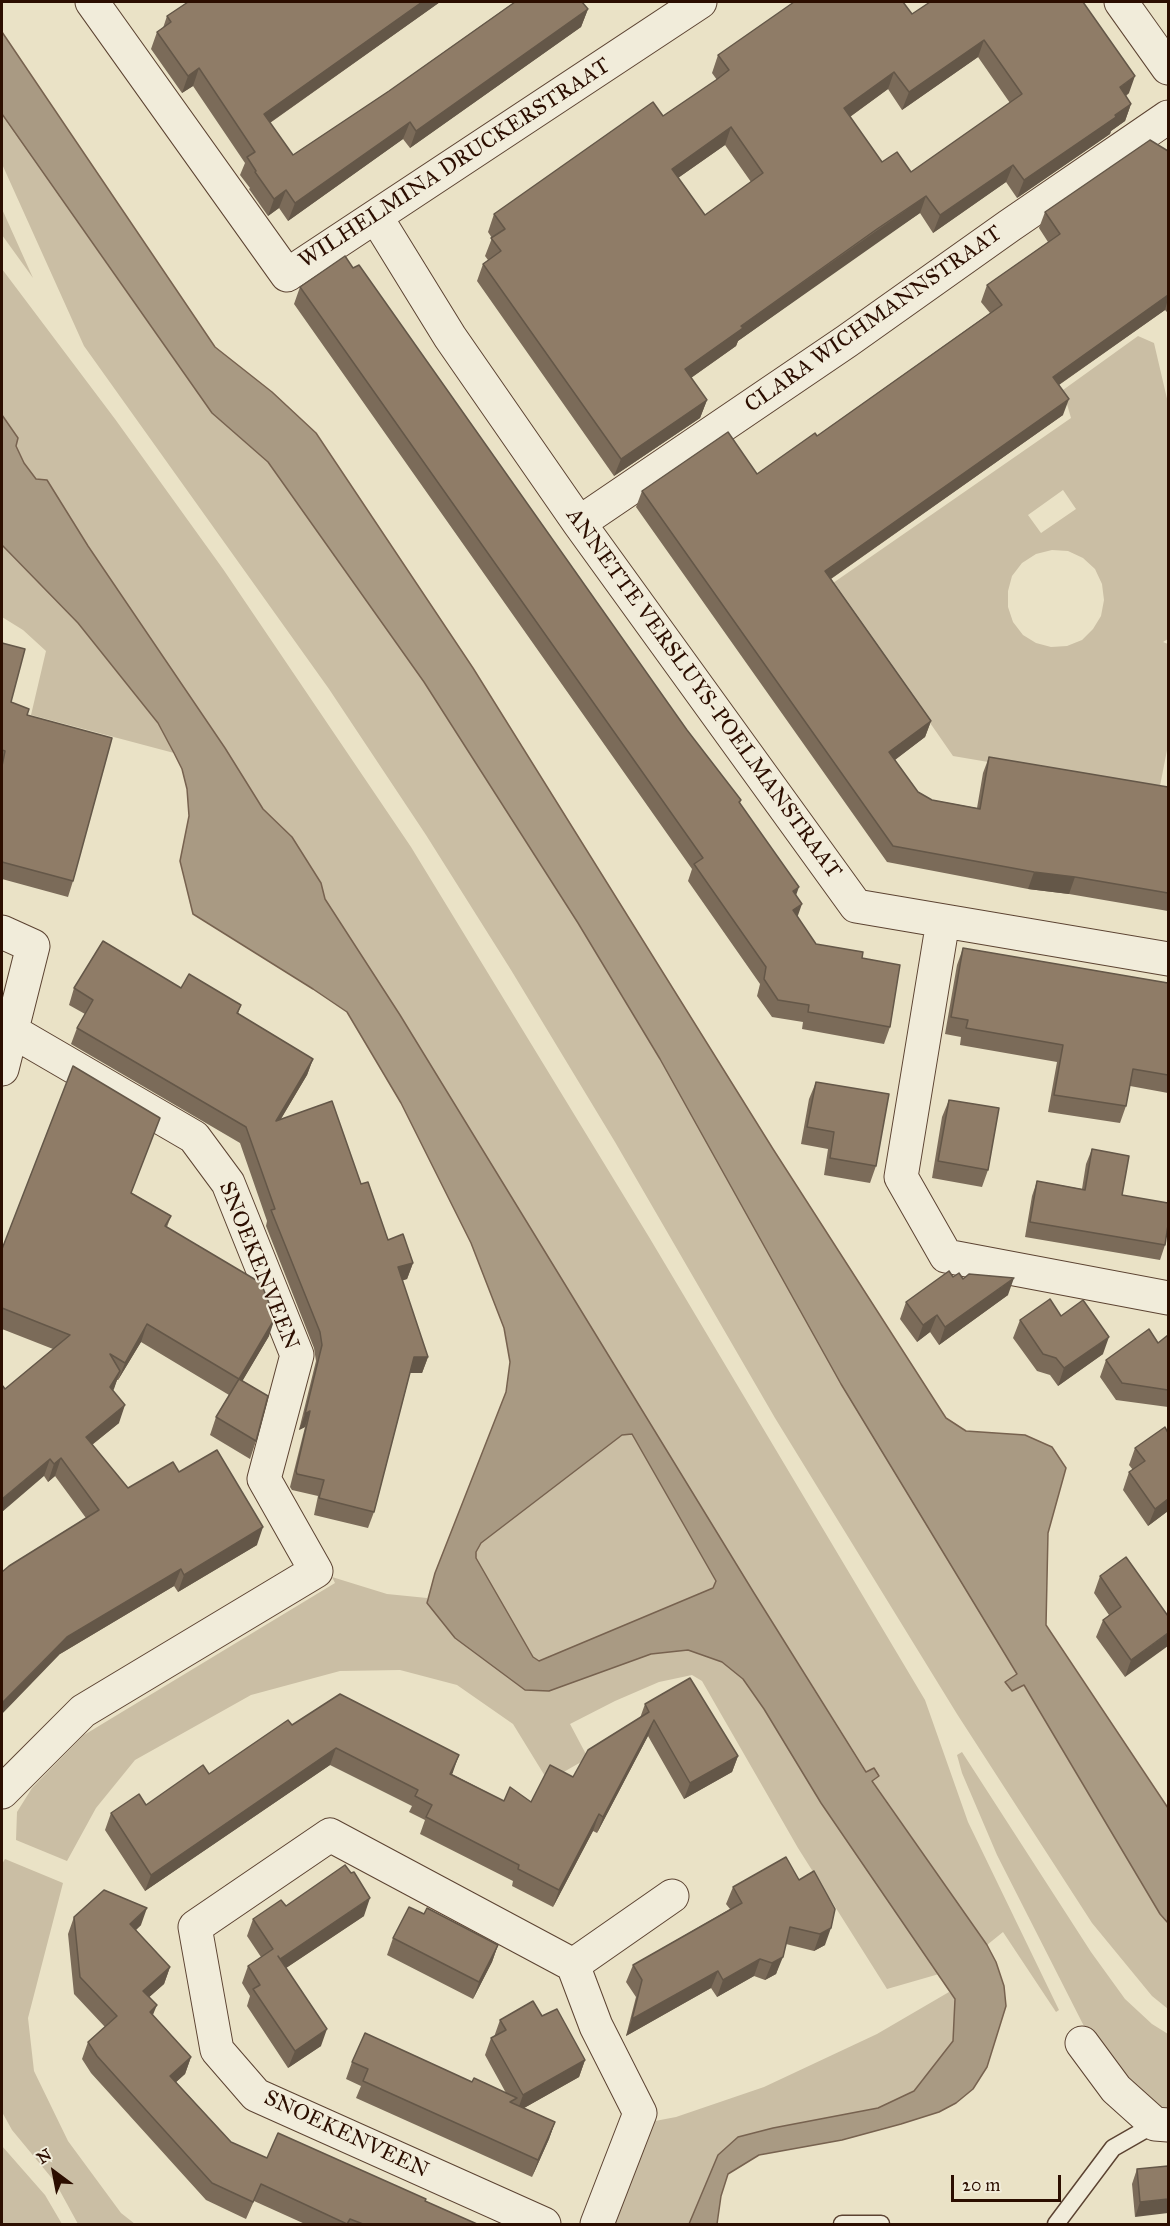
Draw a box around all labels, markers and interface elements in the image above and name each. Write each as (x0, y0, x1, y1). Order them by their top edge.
street label: WILHELMINA DRUCKERSTRAAT (294, 53, 616, 275)
street label: CLARA WICHMANNSTRAAT (740, 221, 1008, 419)
street label: ANNETTE VERSLUYS-POELMANSTRAAT (560, 504, 846, 884)
street label: SNOEKENVEEN (212, 1178, 304, 1354)
street label: SNOEKENVEEN (259, 2085, 433, 2185)
north arrow (24, 2142, 84, 2202)
text: N (33, 2145, 55, 2168)
scale bar (954, 2163, 1064, 2201)
text: 20 m (962, 2174, 1000, 2196)

